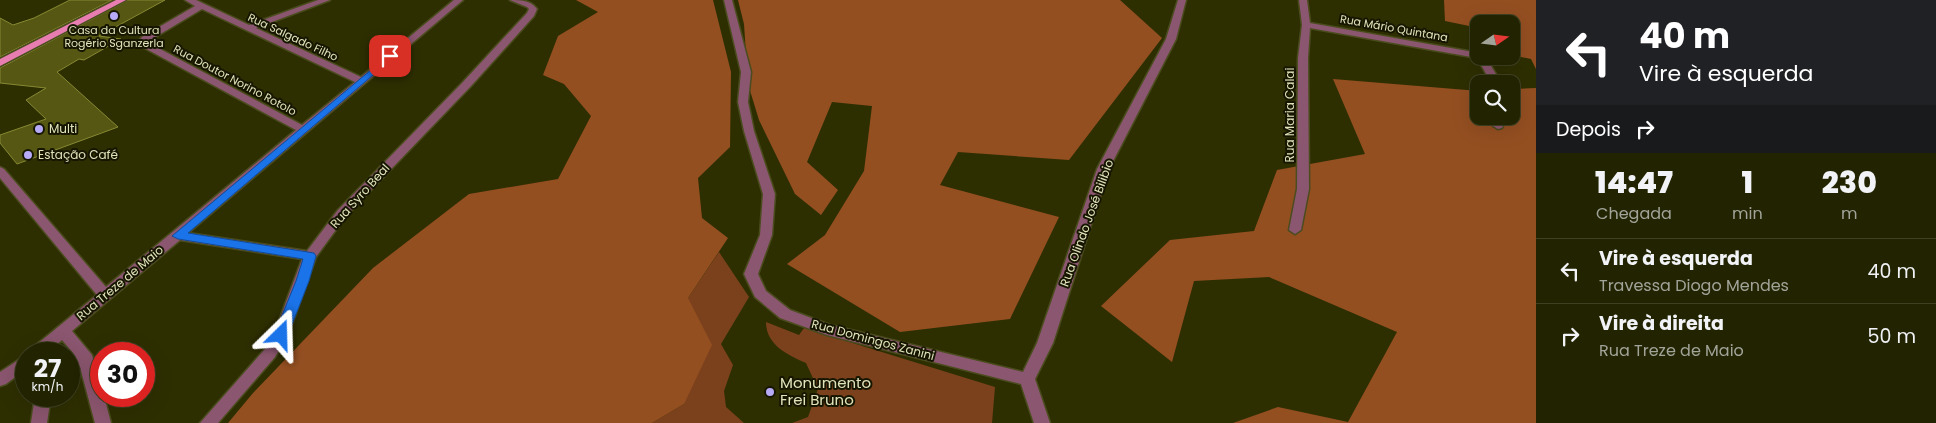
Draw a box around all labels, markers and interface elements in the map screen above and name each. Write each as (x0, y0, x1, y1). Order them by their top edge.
street label: Rua Salgado Filho (245, 9, 341, 65)
marker: Casa da Cultura Rogério Sganzerla (108, 10, 120, 22)
street label: Rua Mário Quintana (1339, 11, 1449, 45)
text: 40 m (1639, 11, 1730, 60)
north arrow (1470, 15, 1520, 65)
map controls (1470, 15, 1520, 125)
icon: left (1556, 20, 1621, 85)
place label: Casa da Cultura Rogério Sganzerla (64, 22, 164, 51)
pin (369, 35, 411, 77)
street label: Rua Doutor Norino Rotolo (171, 41, 299, 119)
icon: arrive (376, 42, 404, 70)
text: Vire à esquerda (1639, 58, 1813, 89)
street label: Rua Maria Calai (1281, 68, 1298, 162)
button: search (1470, 75, 1520, 125)
icon: right (1631, 115, 1659, 143)
text: Depois (1556, 116, 1621, 143)
place label: Multi (49, 120, 77, 137)
marker: Multi (33, 123, 45, 135)
place label: Estação Café (38, 146, 118, 163)
marker: Estação Café (22, 149, 34, 161)
street label: Rua Olindo José Bilibio (1056, 157, 1118, 289)
street label: Rua Syro Beal (326, 160, 393, 232)
text: 14:47 (1595, 161, 1673, 204)
text: 1 (1742, 161, 1753, 204)
text: 230 (1822, 161, 1877, 204)
text: Chegada (1596, 202, 1672, 225)
text: min (1732, 202, 1763, 225)
text: m (1841, 202, 1858, 225)
street label: Rua Treze de Maio (73, 241, 167, 324)
text: Vire à esquerda (1599, 245, 1753, 272)
icon: left (1556, 257, 1584, 285)
text: 40 m (1867, 258, 1916, 285)
text: Travessa Diogo Mendes (1599, 274, 1789, 297)
position arrow (254, 308, 306, 360)
text: Vire à direita (1599, 310, 1724, 337)
street label: Rua Domingos Zanini (810, 315, 937, 364)
icon: right (1556, 322, 1584, 350)
text: 50 m (1867, 323, 1916, 350)
text: Rua Treze de Maio (1599, 339, 1744, 362)
speed limit sign: 30 (90, 342, 155, 407)
text: 27 (34, 351, 61, 386)
place label: Monumento Frei Bruno (780, 372, 871, 410)
text: km/h (32, 378, 63, 395)
marker: Monumento Frei Bruno (764, 386, 776, 398)

